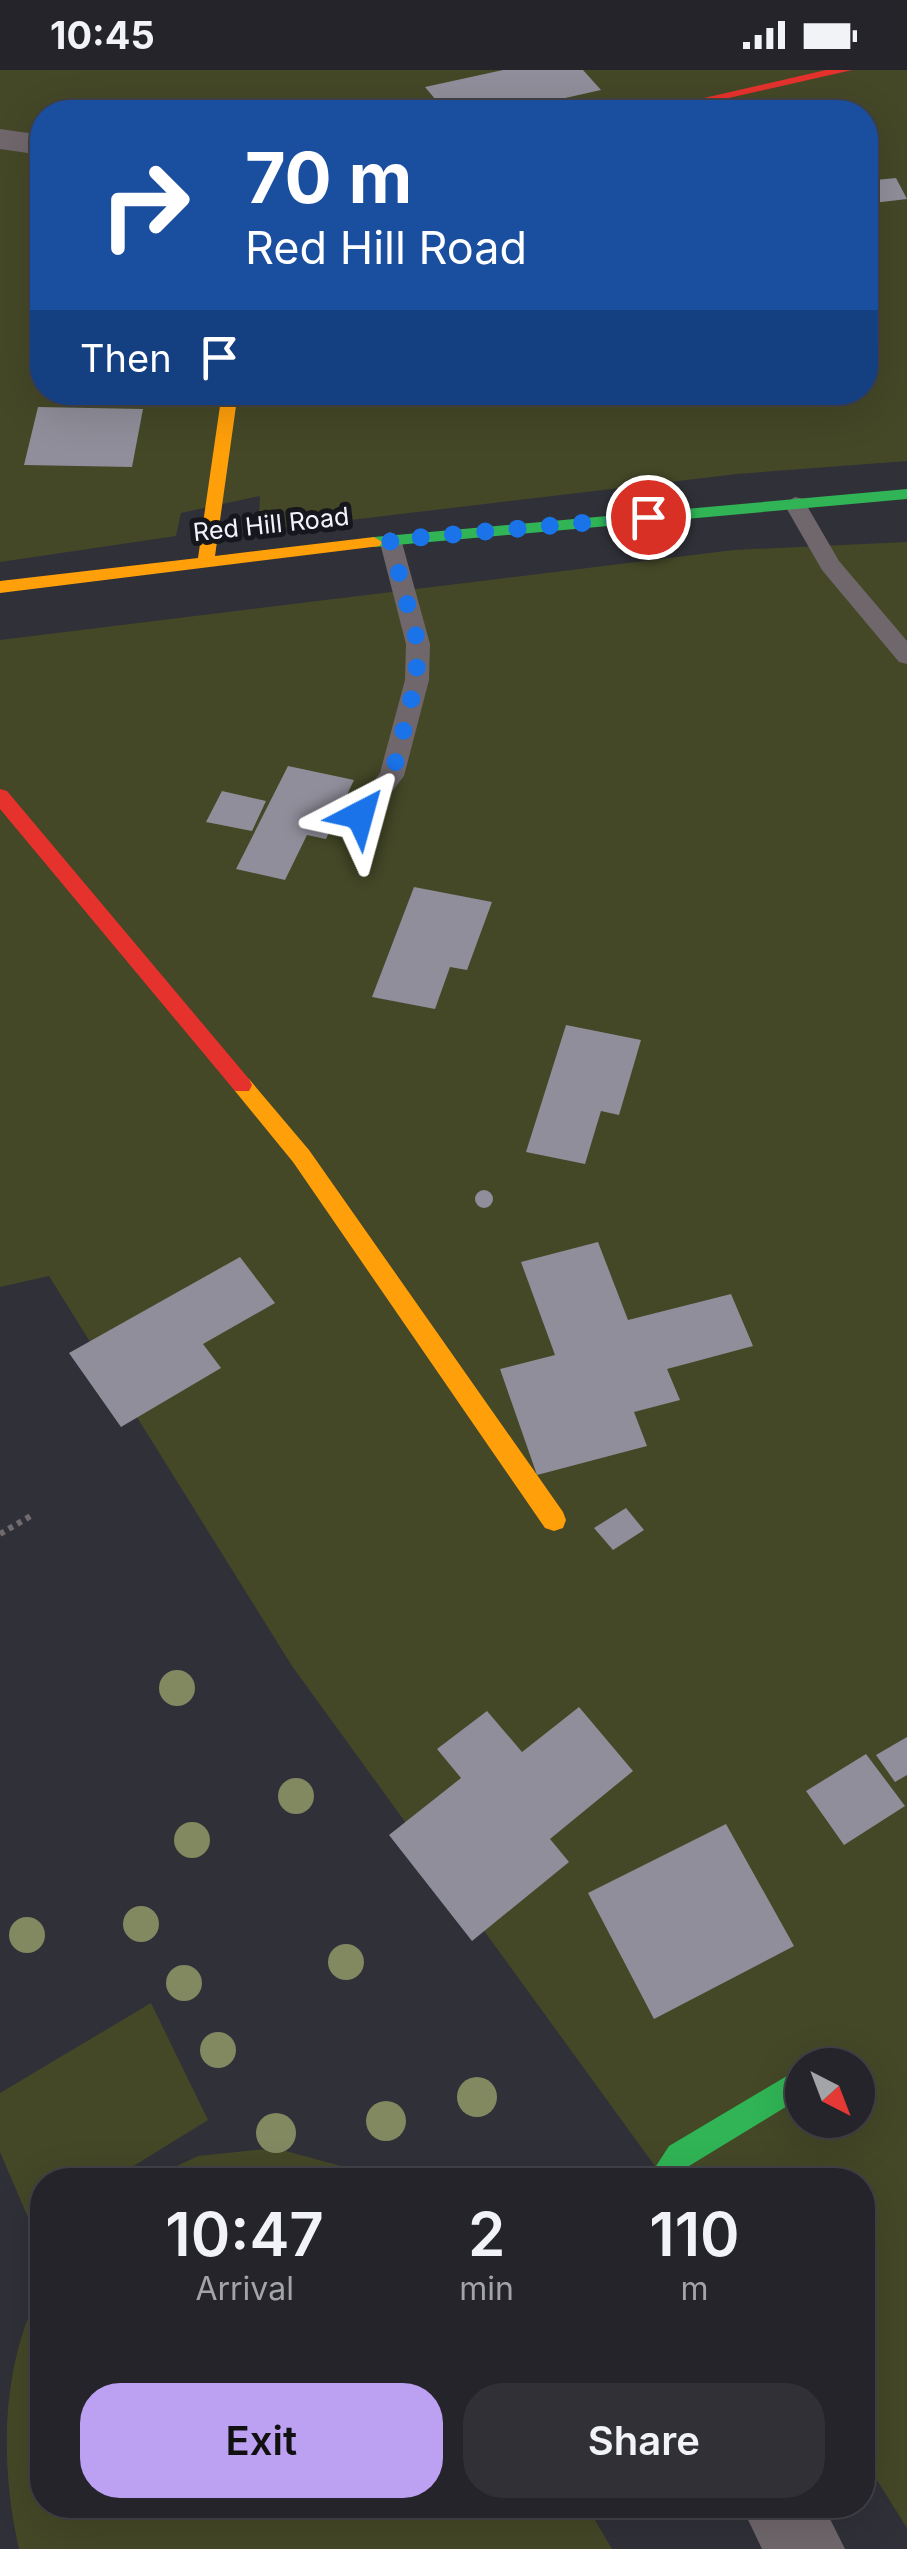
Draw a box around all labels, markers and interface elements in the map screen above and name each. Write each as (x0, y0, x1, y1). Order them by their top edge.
text: 10:45 (50, 12, 155, 58)
text: 70 m (245, 135, 412, 220)
icon: right (80, 140, 210, 270)
text: Red Hill Road (245, 220, 527, 275)
icon: arrive (192, 330, 247, 385)
text: Then (80, 335, 172, 381)
pin (606, 475, 691, 560)
icon: arrive (621, 490, 676, 545)
street label: Red Hill Road (192, 501, 350, 547)
position arrow (308, 763, 412, 867)
north arrow (785, 2048, 875, 2138)
map controls (785, 2048, 875, 2138)
text: 10:47 (165, 2198, 324, 2270)
text: 2 (468, 2198, 505, 2270)
text: 110 (649, 2198, 740, 2270)
text: Arrival (195, 2269, 294, 2308)
text: min (459, 2269, 514, 2308)
text: m (680, 2269, 708, 2308)
button: Exit (80, 2383, 443, 2498)
button: Share (463, 2383, 825, 2498)

